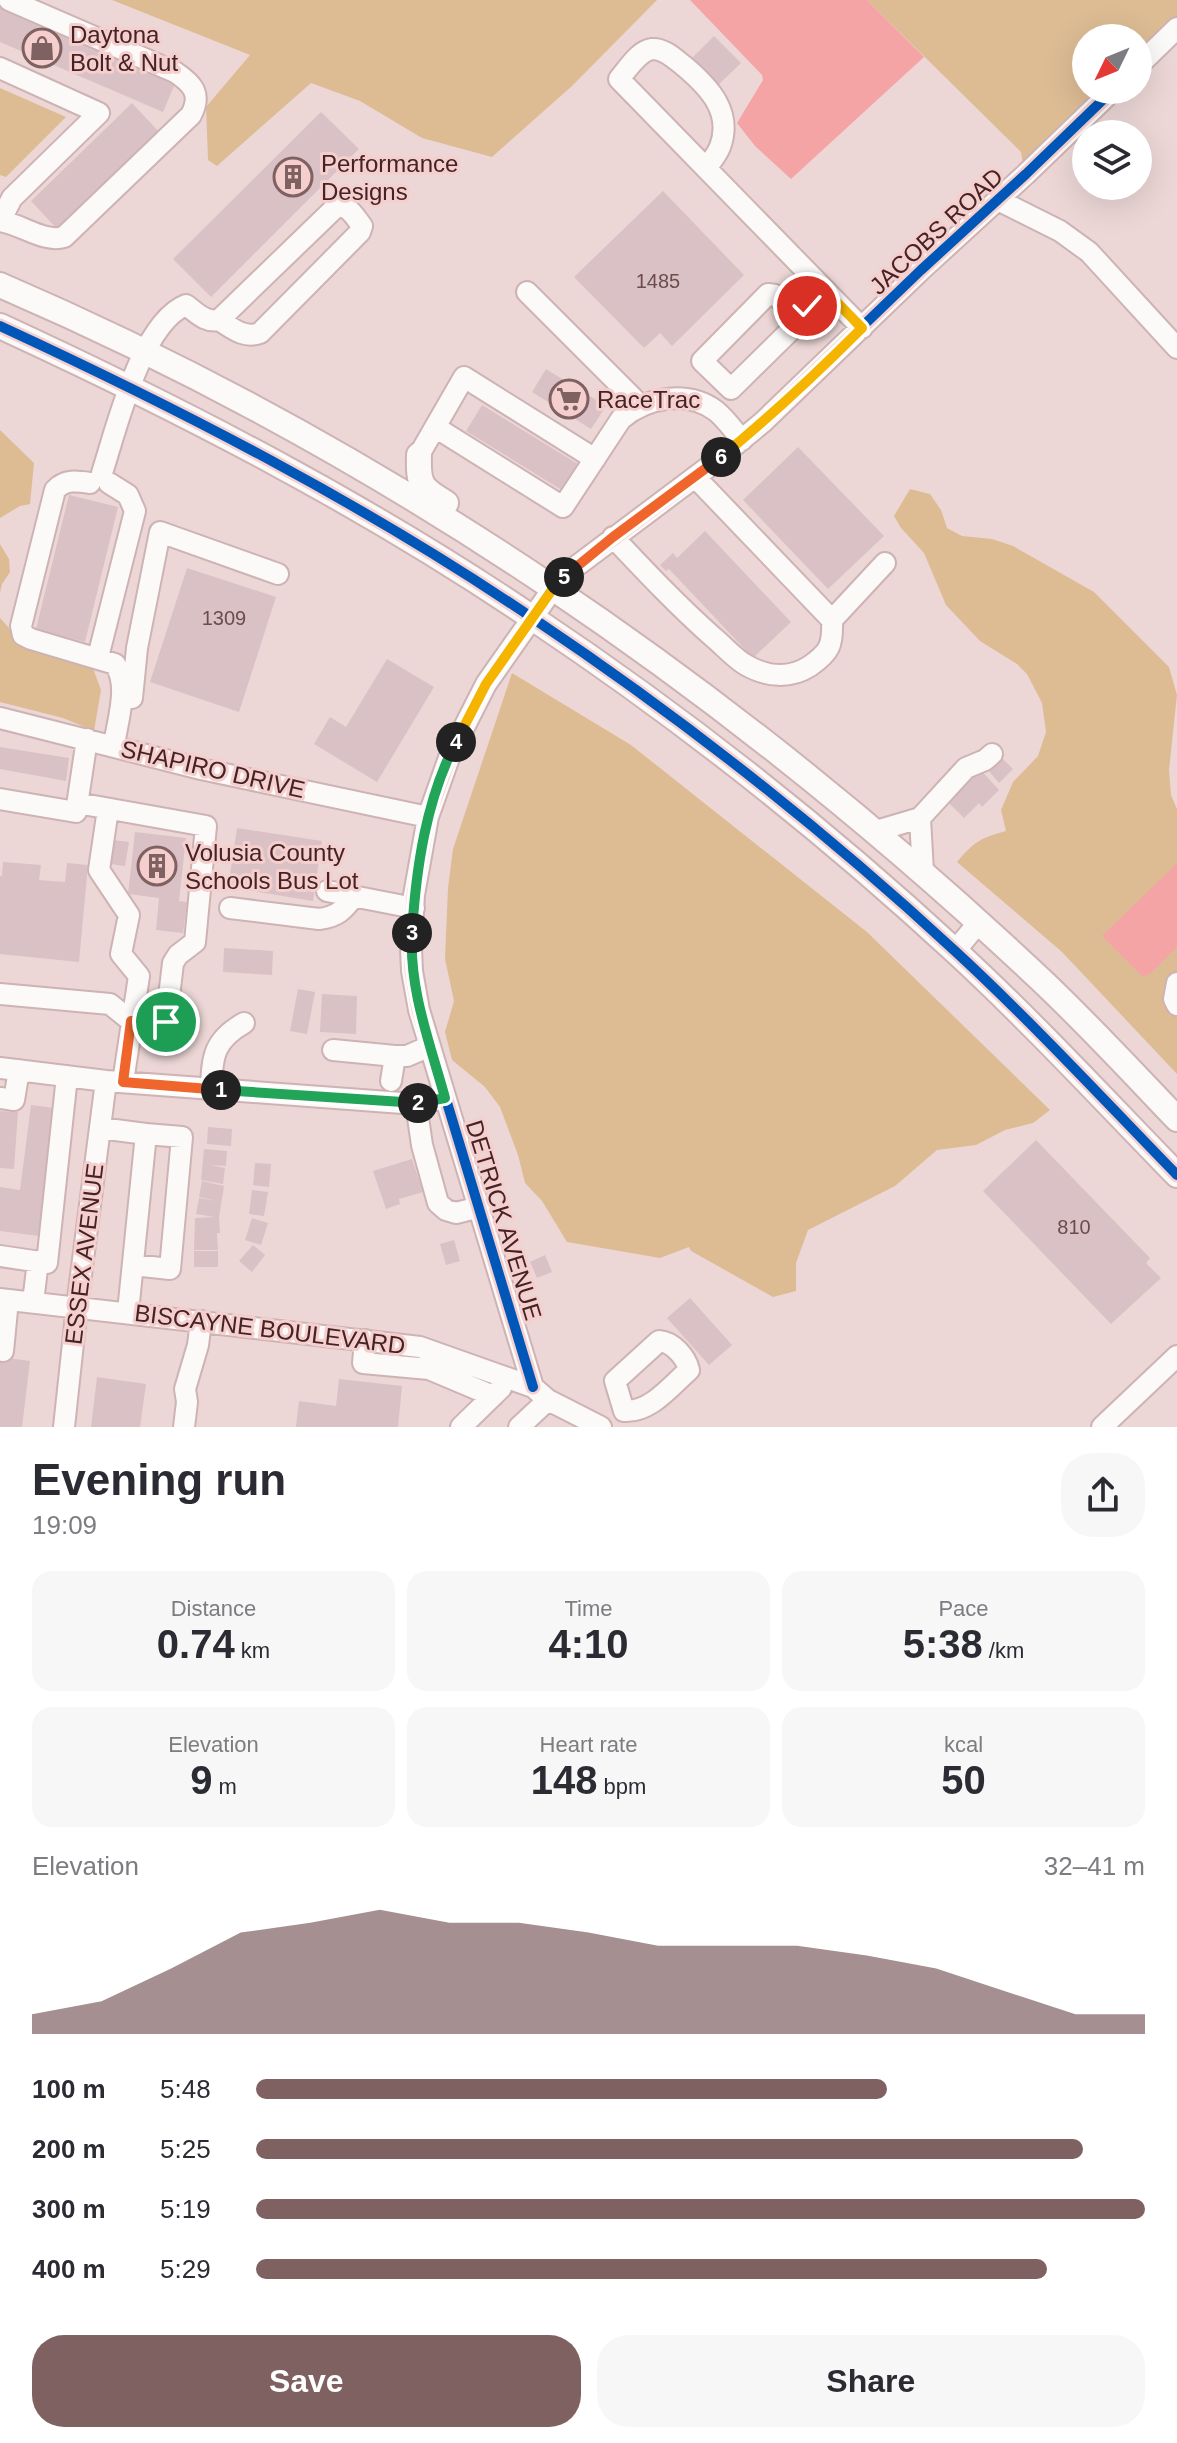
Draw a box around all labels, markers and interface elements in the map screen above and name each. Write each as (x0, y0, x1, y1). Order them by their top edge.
place label: Daytona Bolt & Nut (70, 21, 178, 76)
north arrow (1072, 24, 1152, 104)
map controls (1072, 24, 1152, 200)
shop icon: Daytona Bolt & Nut (21, 27, 63, 69)
button: layers (1072, 120, 1152, 200)
place label: Performance Designs (321, 150, 458, 205)
building icon: Performance Designs (272, 156, 314, 198)
street label: JACOBS ROAD (864, 162, 1008, 300)
house number: 1485 (636, 270, 680, 292)
pin (773, 272, 841, 340)
icon: check (785, 284, 829, 328)
supermarket icon: RaceTrac (548, 378, 590, 420)
place label: RaceTrac (597, 386, 700, 413)
pin: 6 (701, 437, 741, 477)
text: 6 (715, 444, 727, 469)
pin: 5 (544, 557, 584, 597)
text: 5 (558, 564, 570, 589)
house number: 1309 (202, 607, 246, 629)
pin: 4 (436, 722, 476, 762)
text: 4 (450, 729, 462, 754)
street label: SHAPIRO DRIVE (118, 735, 308, 803)
place label: Volusia County Schools Bus Lot (185, 839, 359, 894)
building icon: Volusia County Schools Bus Lot (136, 845, 178, 887)
pin: 3 (392, 913, 432, 953)
text: 3 (406, 920, 418, 945)
pin (132, 988, 200, 1056)
icon: arrive (144, 1000, 188, 1044)
pin: 1 (201, 1070, 241, 1110)
text: 1 (215, 1077, 227, 1102)
pin: 2 (398, 1083, 438, 1123)
text: 2 (412, 1090, 424, 1115)
street label: DETRICK AVENUE (461, 1117, 547, 1323)
street label: ESSEX AVENUE (59, 1162, 109, 1346)
house number: 810 (1057, 1216, 1091, 1238)
street label: BISCAYNE BOULEVARD (133, 1299, 407, 1359)
button: share (1061, 1453, 1145, 1537)
text: Evening run (32, 1455, 286, 1504)
text: 19:09 (32, 1510, 97, 1540)
text: Distance (171, 1596, 256, 1621)
text: Time (564, 1596, 613, 1621)
text: Pace (938, 1596, 989, 1621)
text: 0.74 (157, 1622, 235, 1666)
text: 4:10 (548, 1622, 629, 1666)
text: 5:38 (903, 1622, 983, 1666)
text: km (235, 1638, 270, 1663)
text: /km (983, 1638, 1024, 1663)
text: Elevation (168, 1732, 259, 1757)
text: Heart rate (540, 1732, 637, 1757)
text: kcal (944, 1732, 983, 1757)
text: 9 (190, 1758, 212, 1802)
text: 148 (531, 1758, 597, 1802)
text: 50 (941, 1758, 986, 1802)
text: m (212, 1774, 237, 1799)
text: bpm (597, 1774, 646, 1799)
text: Elevation (32, 1851, 139, 1881)
text: 32–41 m (1044, 1851, 1145, 1881)
text: 100 m (32, 2074, 106, 2104)
text: 5:48 (160, 2074, 211, 2104)
text: 200 m (32, 2134, 106, 2164)
text: 5:25 (160, 2134, 211, 2164)
text: 300 m (32, 2194, 106, 2224)
text: 5:19 (160, 2194, 211, 2224)
text: 400 m (32, 2254, 106, 2284)
text: 5:29 (160, 2254, 211, 2284)
button: Save (32, 2335, 581, 2427)
button: Share (597, 2335, 1145, 2427)

